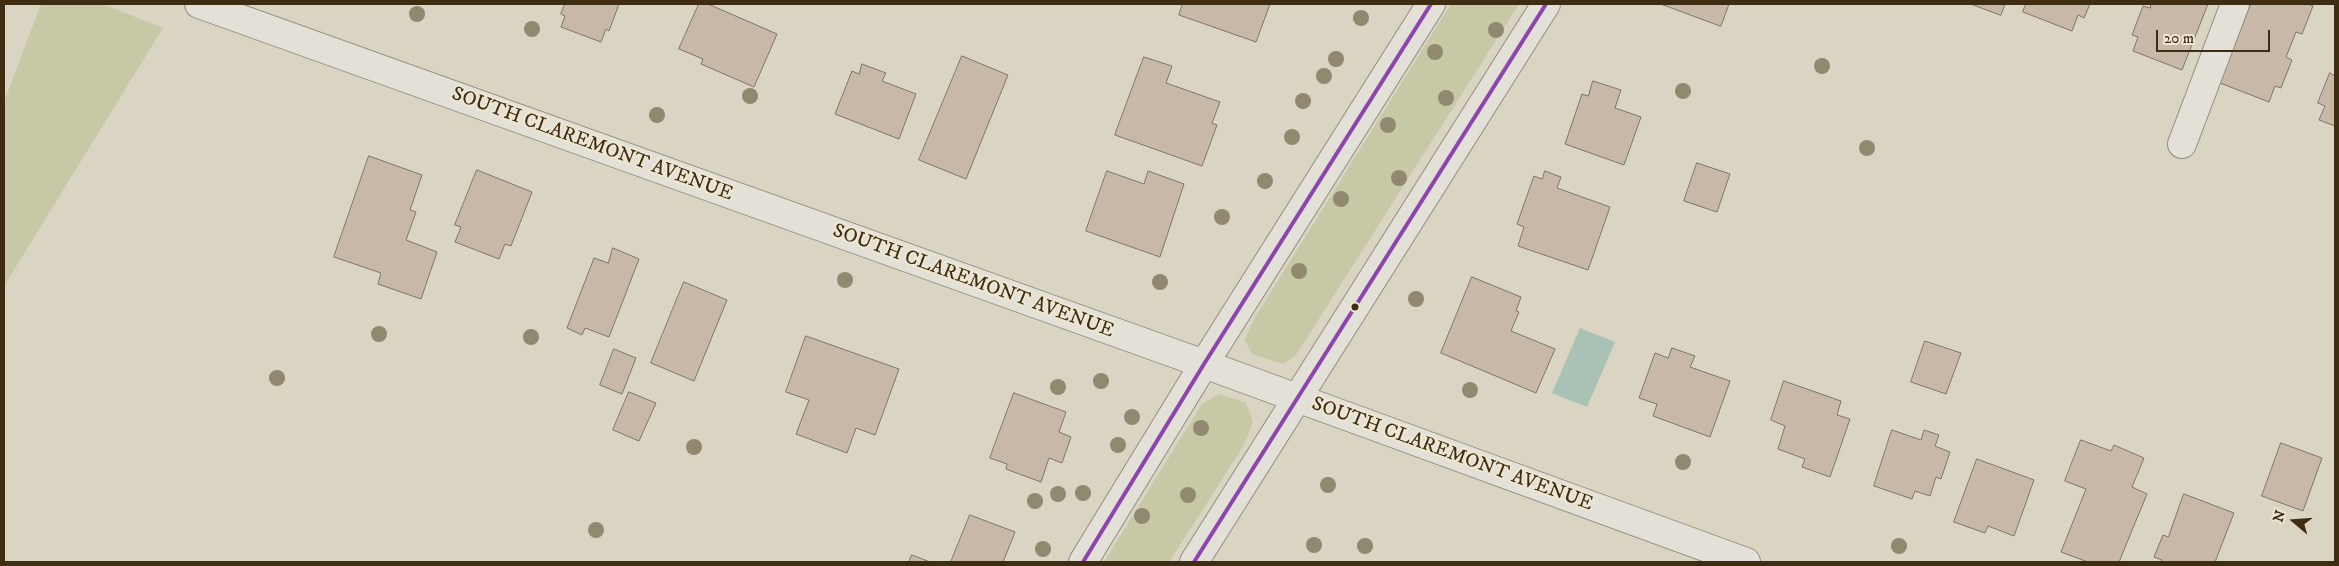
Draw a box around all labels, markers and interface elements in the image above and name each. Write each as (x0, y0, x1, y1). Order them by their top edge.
scale bar (2159, 20, 2273, 52)
text: 20 m (2164, 29, 2194, 48)
street label: SOUTH CLAREMONT AVENUE (448, 83, 736, 207)
street label: SOUTH CLAREMONT AVENUE (829, 220, 1117, 344)
unlabelled marker (1350, 302, 1360, 312)
street label: SOUTH CLAREMONT AVENUE (1308, 393, 1596, 517)
north arrow (2269, 496, 2319, 546)
text: N (2269, 508, 2290, 525)

